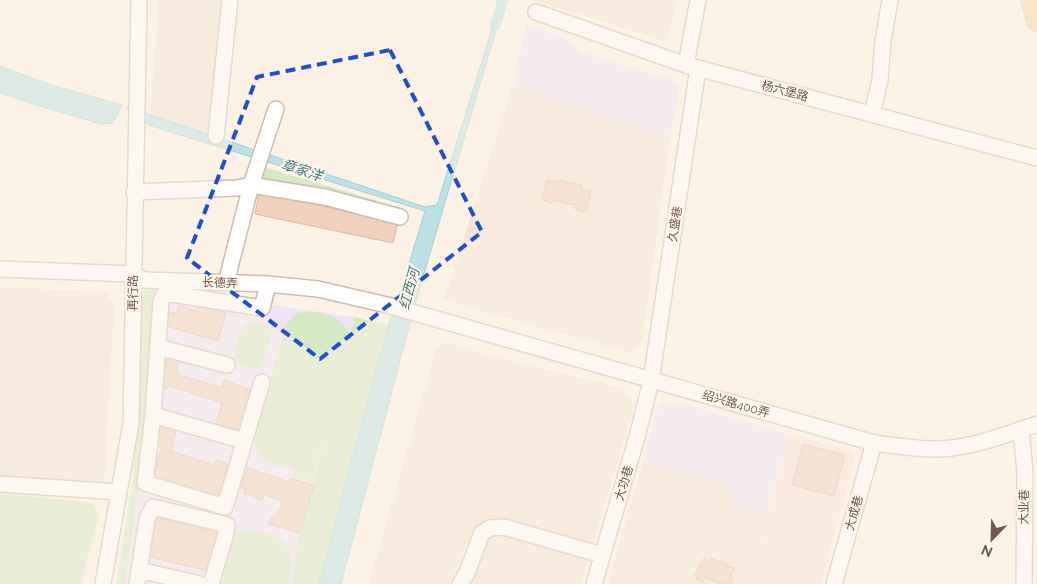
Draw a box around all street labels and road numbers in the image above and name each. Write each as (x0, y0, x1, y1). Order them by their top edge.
street label: 杨六堡路 (760, 78, 810, 104)
street label: 久盛巷 (665, 205, 685, 243)
street label: 再行路 (126, 275, 140, 311)
street label: 长德弄 (202, 275, 238, 291)
street label: 绍兴路400弄 (701, 388, 771, 420)
street label: 大功巷 (612, 464, 636, 502)
street label: 大业巷 (1017, 489, 1031, 525)
street label: 大成巷 (842, 494, 866, 532)

